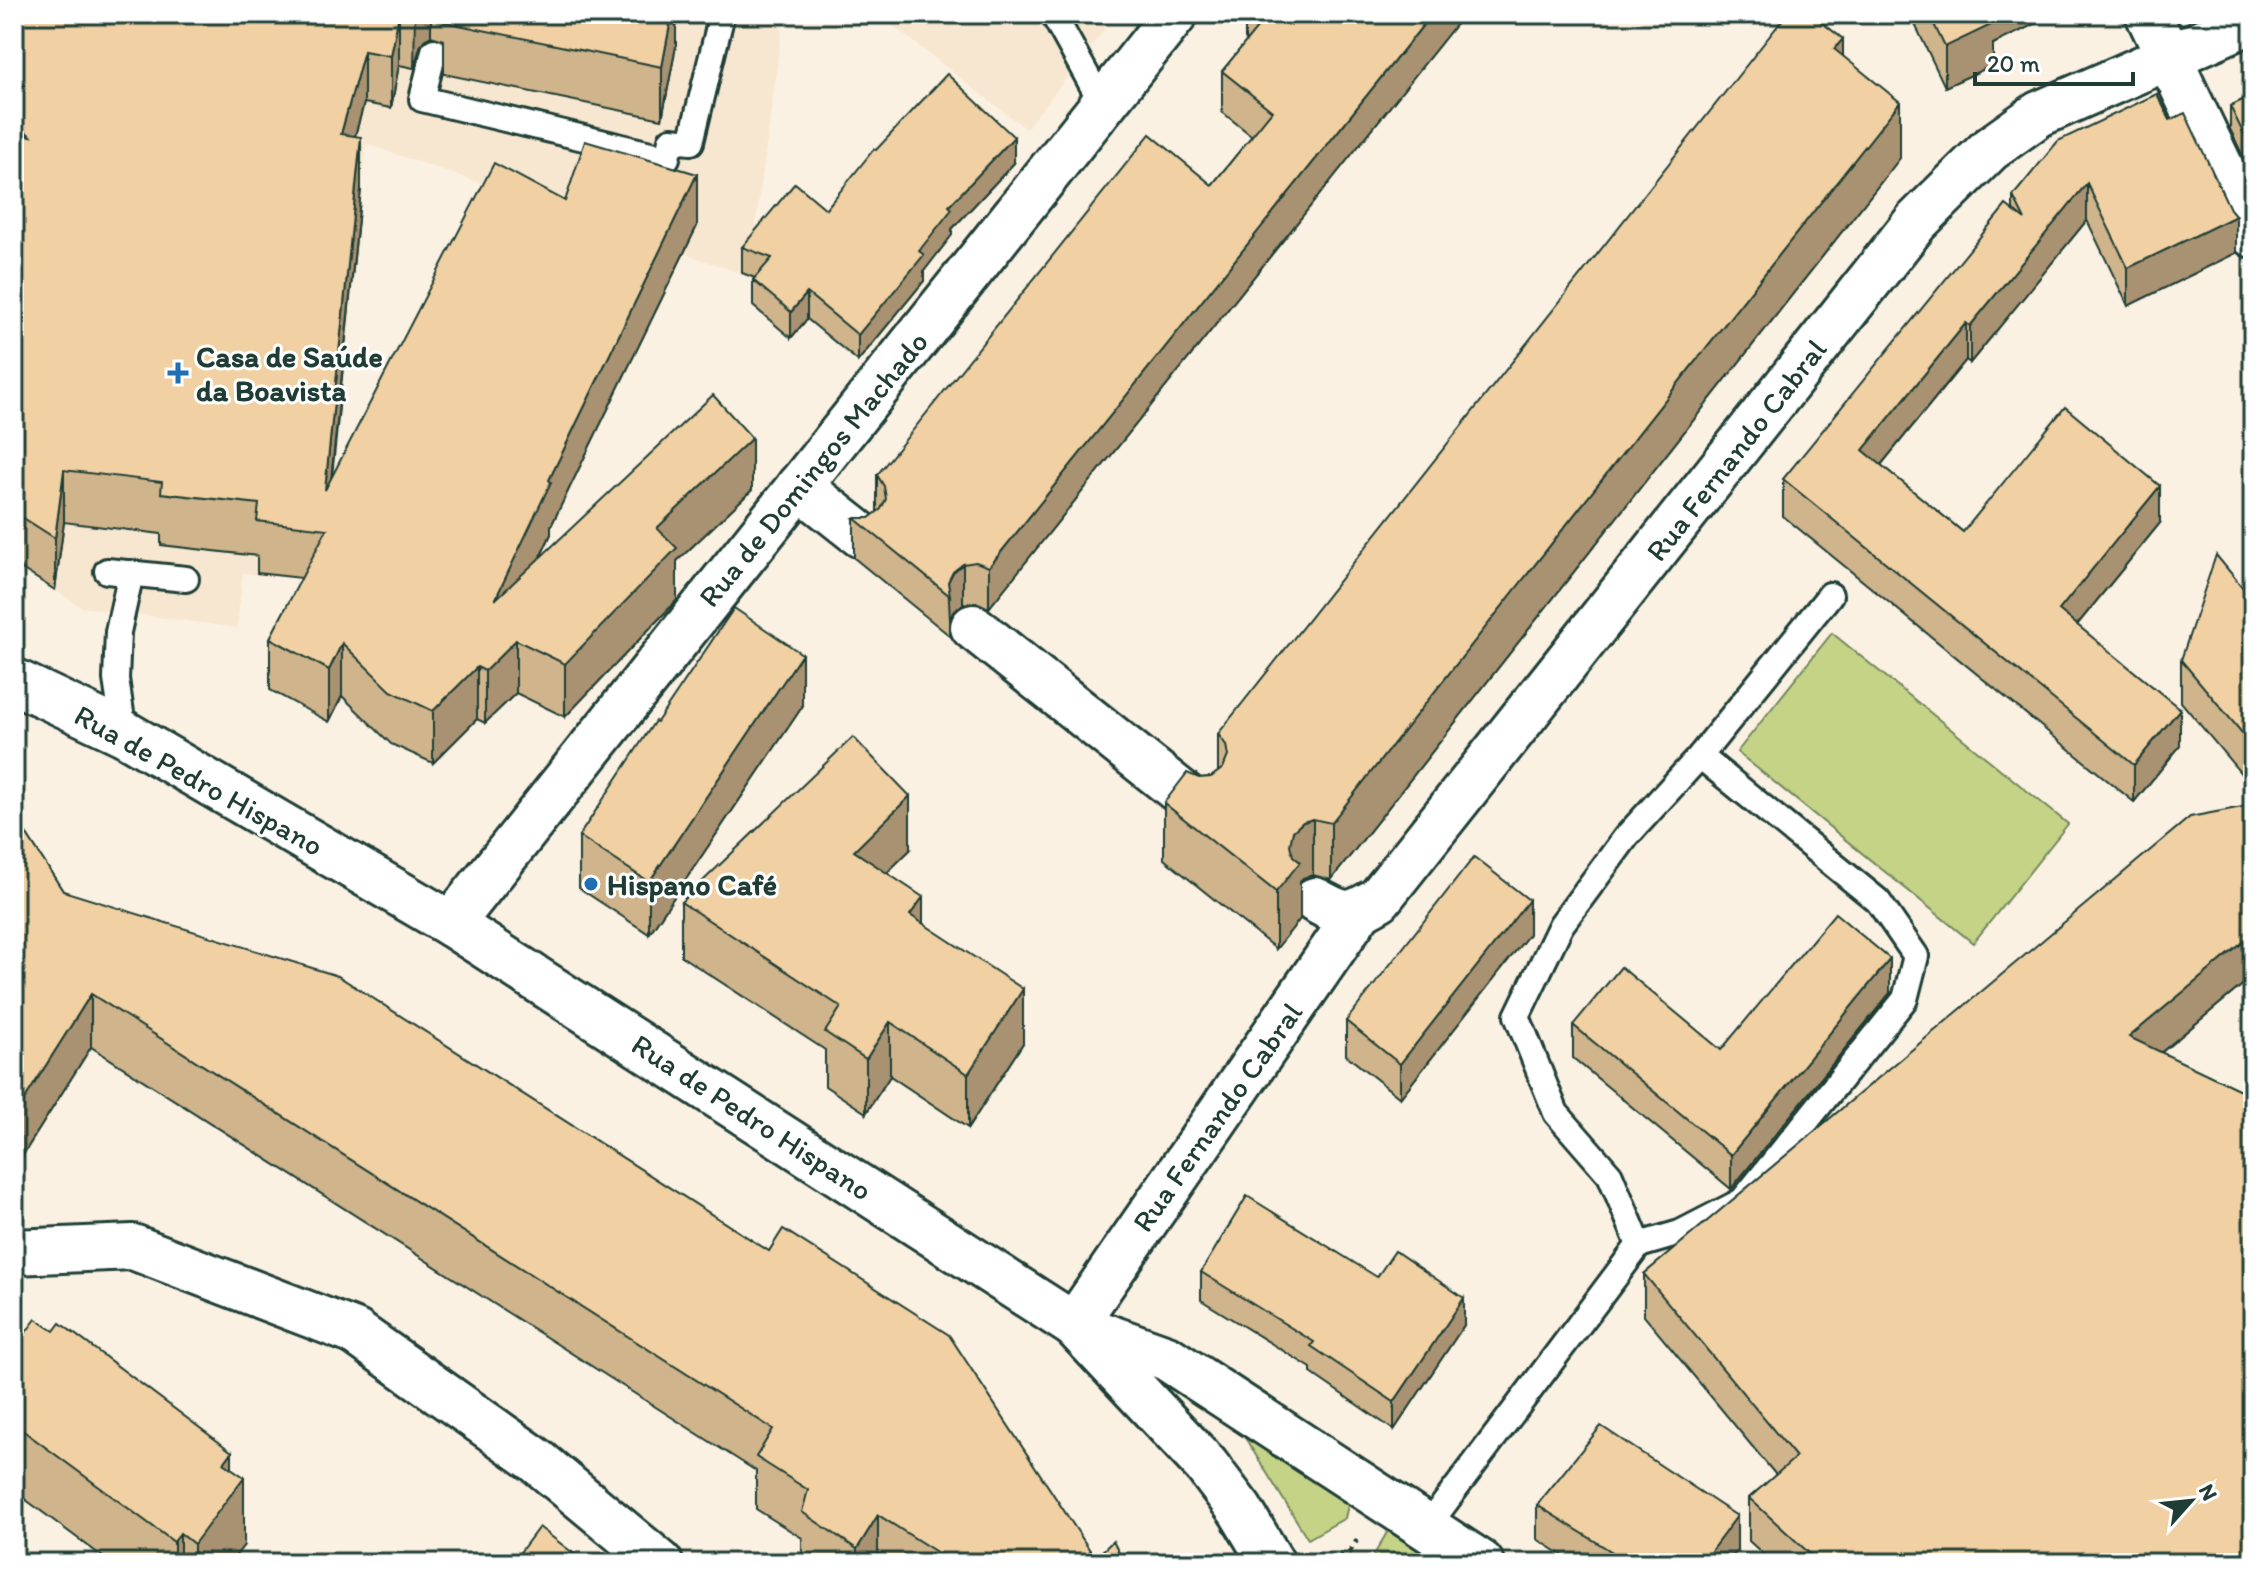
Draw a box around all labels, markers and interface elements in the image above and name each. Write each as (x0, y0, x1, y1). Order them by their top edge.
scale bar (1975, 36, 2133, 86)
text: 20 m (1987, 49, 2040, 78)
street label: Rua de Domingos Machado (690, 324, 936, 614)
street label: Rua Fernando Cabral (1638, 331, 1835, 568)
place label: Casa de Saúde da Boavista (196, 338, 383, 409)
marker: Casa de Saúde da Boavista (167, 362, 189, 384)
street label: Rua de Pedro Hispano (68, 696, 330, 864)
place label: Hispano Café (607, 866, 777, 903)
marker: Hispano Café (582, 875, 600, 893)
street label: Rua Fernando Cabral (1124, 995, 1310, 1239)
street label: Rua de Pedro Hispano (625, 1026, 879, 1208)
north arrow (2151, 1461, 2231, 1541)
text: N (2193, 1479, 2224, 1505)

